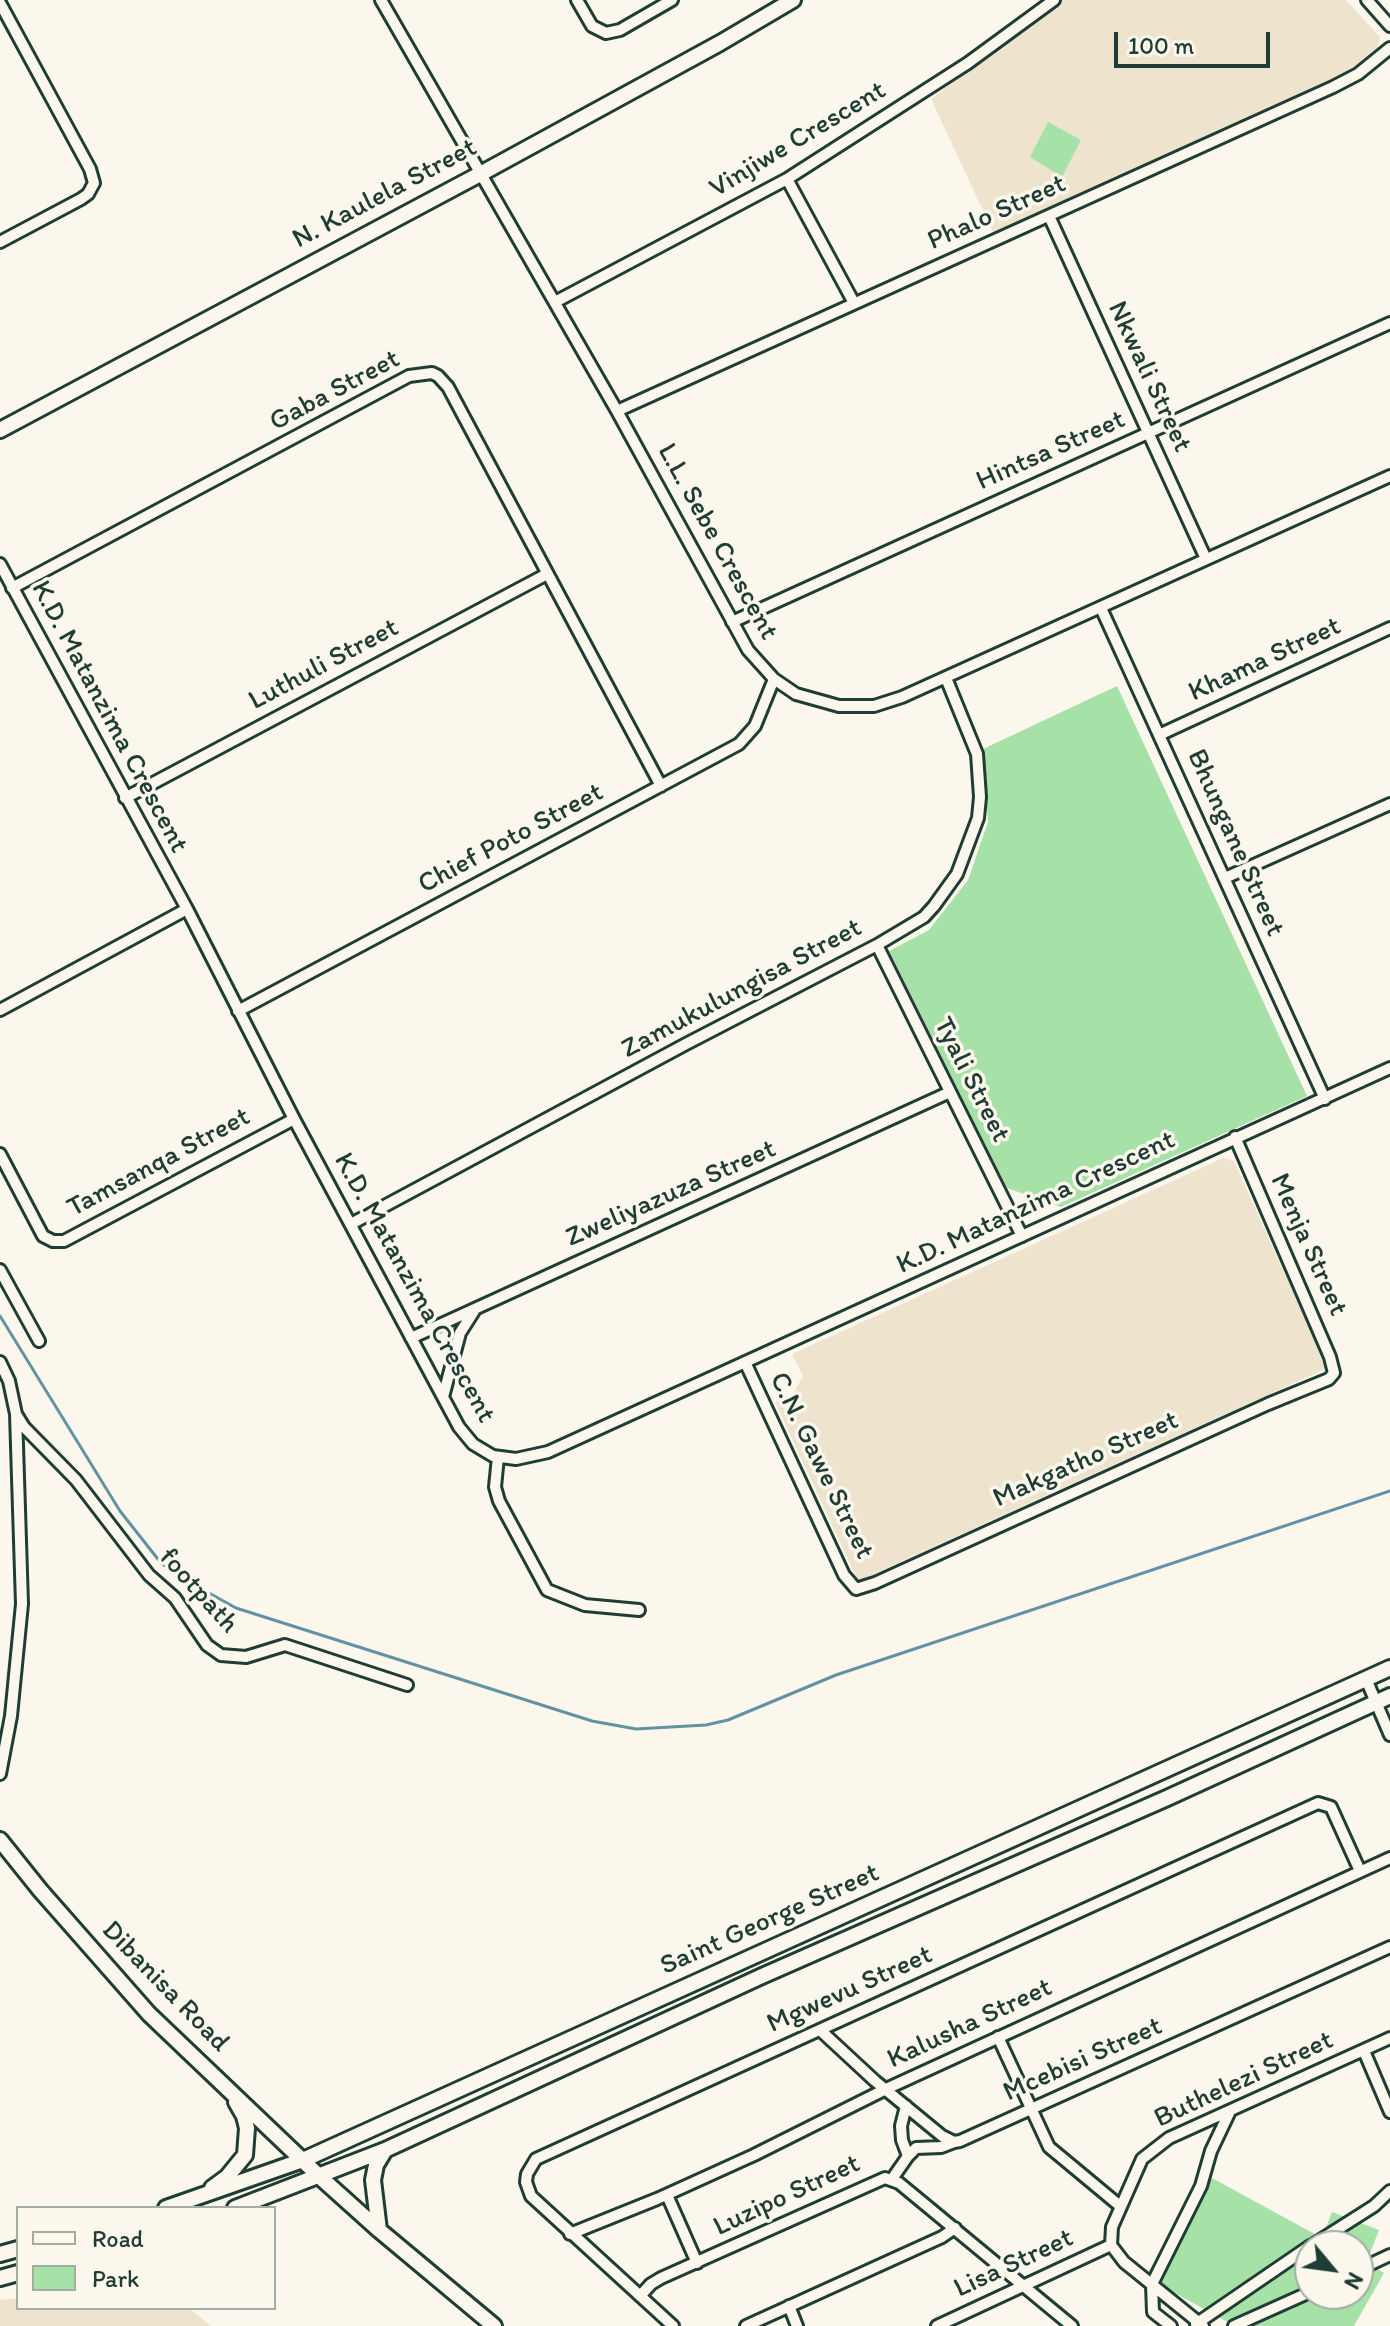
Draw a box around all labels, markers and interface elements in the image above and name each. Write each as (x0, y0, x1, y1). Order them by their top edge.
scale bar (1118, 16, 1274, 66)
text: 100 m (1128, 31, 1194, 60)
street label: Vinjiwe Crescent (704, 74, 892, 206)
street label: N. Kaulela Street (287, 131, 483, 257)
street label: Phalo Street (923, 168, 1071, 258)
street label: Nkwali Street (1099, 296, 1199, 458)
street label: Gaba Street (264, 343, 406, 439)
street label: Hintsa Street (971, 403, 1131, 499)
street label: L.L. Sebe Crescent (649, 438, 785, 646)
street label: K.D. Matanzima Crescent (23, 575, 195, 859)
street label: Khama Street (1184, 610, 1346, 710)
street label: Luthuli Street (243, 611, 405, 719)
street label: Bhungane Street (1179, 744, 1291, 942)
street label: Chief Poto Street (413, 776, 609, 902)
street label: Zamukulungisa Street (616, 911, 868, 1067)
street label: Tyali Street (925, 1012, 1017, 1148)
street label: Tamsanqa Street (62, 1101, 256, 1225)
street label: K.D. Matanzima Crescent (891, 1124, 1181, 1282)
street label: Zweliyazuza Street (561, 1133, 781, 1255)
street label: K.D. Matanzima Crescent (326, 1147, 502, 1429)
street label: Menja Street (1262, 1169, 1354, 1321)
street label: C.N. Gawe Street (761, 1367, 881, 1565)
street label: Makgatho Street (988, 1404, 1184, 1516)
street label: footpath (151, 1541, 245, 1641)
street label: Saint George Street (655, 1857, 885, 1983)
street label: Dibanisa Road (94, 1914, 236, 2060)
street label: Mgwevu Street (762, 1939, 938, 2041)
street label: Kalusha Street (882, 1971, 1058, 2077)
street label: Mcebisi Street (998, 2010, 1168, 2110)
street label: Buthelezi Street (1149, 2024, 1339, 2136)
street label: Luzipo Street (708, 2147, 866, 2245)
legend (16, 2206, 276, 2310)
street label: Lisa Street (949, 2222, 1079, 2306)
text: Road (92, 2224, 144, 2253)
north arrow (1294, 2230, 1374, 2310)
text: Park (92, 2264, 139, 2293)
text: N (1338, 2268, 1369, 2294)

